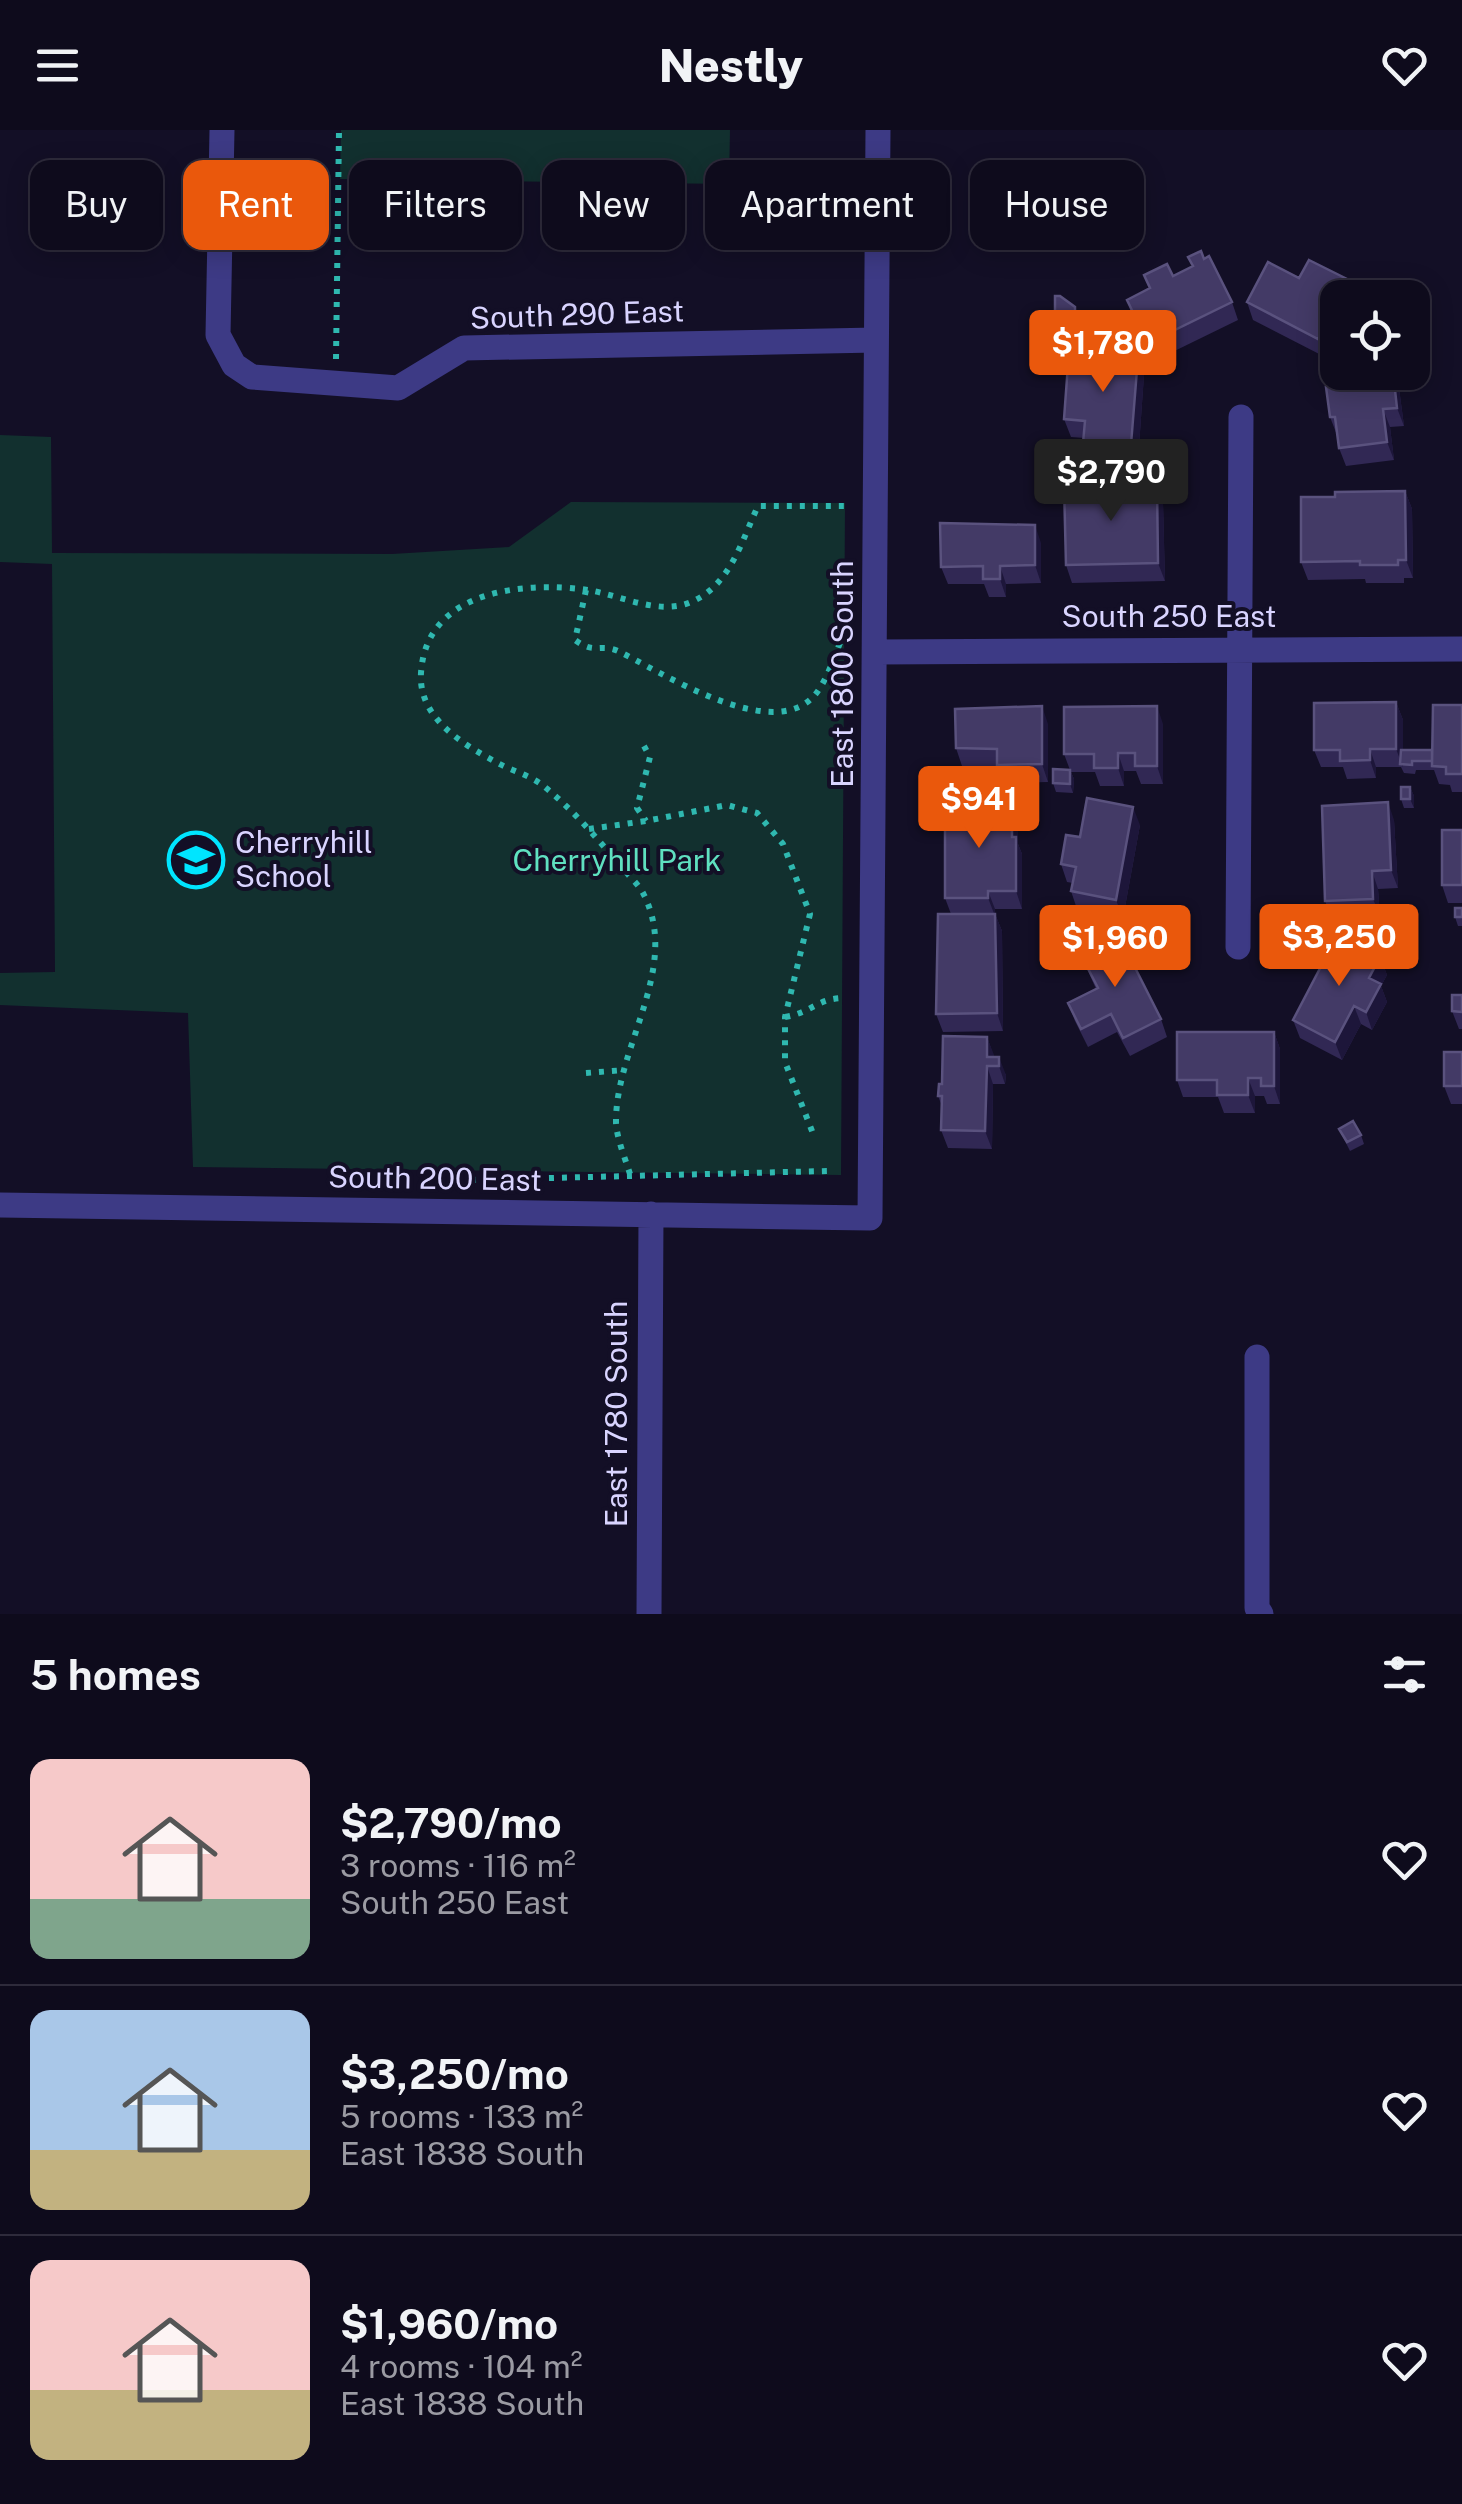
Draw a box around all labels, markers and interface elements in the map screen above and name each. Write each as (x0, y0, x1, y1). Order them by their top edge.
icon: menu (30, 38, 85, 93)
icon: heart (1377, 38, 1432, 93)
text: Nestly (659, 39, 803, 92)
chip: Buy (30, 160, 163, 250)
chip: Rent (183, 160, 329, 250)
chip: Filters (349, 160, 522, 250)
chip: New (542, 160, 685, 250)
chip: Apartment (705, 160, 950, 250)
chip: House (970, 160, 1144, 250)
map controls (1320, 280, 1430, 390)
button: locate (1320, 280, 1430, 390)
street label: South 290 East (469, 292, 685, 336)
pin: $1,780 (1022, 310, 1184, 395)
text: $1,780 (1051, 324, 1155, 361)
pin: $2,790 (1030, 439, 1192, 524)
text: $2,790 (1056, 453, 1166, 490)
street label: East 1800 South (824, 560, 860, 788)
street label: South 250 East (1062, 598, 1276, 634)
pin: $941 (920, 766, 1038, 851)
text: $941 (940, 780, 1018, 817)
place label: Cherryhill School (235, 824, 373, 894)
school or university icon: Cherryhill School (166, 830, 226, 890)
park label: Cherryhill Park (513, 842, 721, 878)
pin: $3,250 (1258, 904, 1420, 989)
pin: $1,960 (1034, 905, 1196, 990)
text: $3,250 (1281, 918, 1397, 955)
text: $1,960 (1062, 919, 1168, 956)
street label: South 200 East (328, 1158, 542, 1198)
street label: East 1780 South (598, 1301, 634, 1527)
icon: filters (1377, 1647, 1432, 1702)
text: 5 homes (30, 1650, 201, 1699)
text: $2,790/mo (340, 1798, 562, 1847)
icon: home (110, 1799, 230, 1919)
icon: heart (1377, 1832, 1432, 1887)
text: 3 rooms · 116 m² (340, 1847, 576, 1884)
text: South 250 East (340, 1884, 569, 1921)
text: $3,250/mo (340, 2049, 569, 2098)
icon: home (110, 2050, 230, 2170)
icon: heart (1377, 2083, 1432, 2138)
text: 5 rooms · 133 m² (340, 2098, 583, 2135)
text: East 1838 South (340, 2135, 584, 2172)
text: $1,960/mo (340, 2299, 558, 2348)
icon: home (110, 2300, 230, 2420)
icon: heart (1377, 2333, 1432, 2388)
text: 4 rooms · 104 m² (340, 2348, 583, 2385)
text: East 1838 South (340, 2385, 584, 2422)

